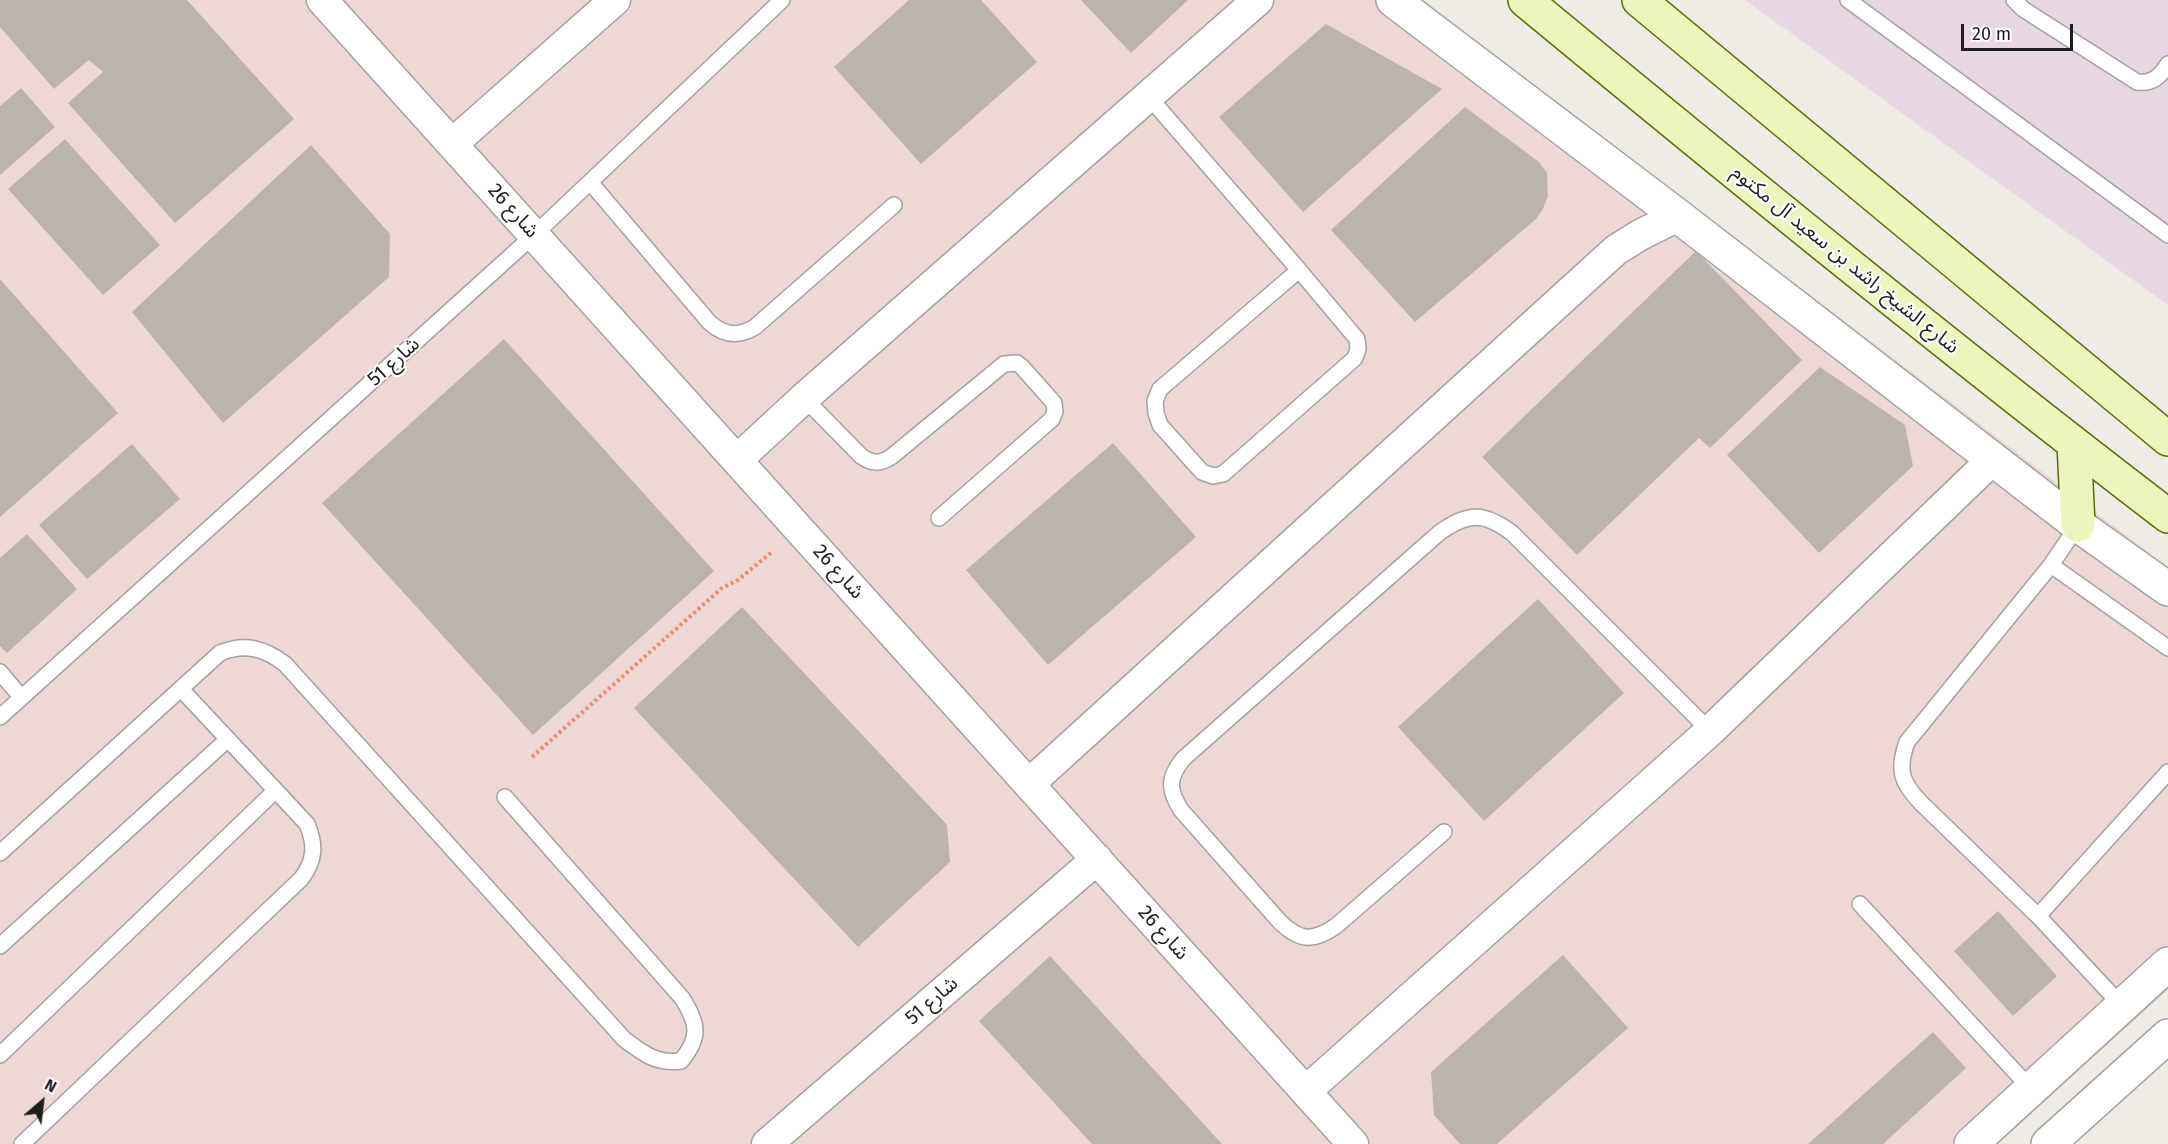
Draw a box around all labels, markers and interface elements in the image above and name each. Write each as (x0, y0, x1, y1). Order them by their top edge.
scale bar (1964, 12, 2076, 50)
text: 20 m (1972, 23, 2011, 45)
street label: شارع الشيخ راشد بن سعيد آل مكتوم (1726, 161, 1964, 359)
street label: شارع 26 (482, 179, 544, 243)
street label: شارع 51 (363, 332, 425, 392)
street label: شارع 26 (807, 540, 869, 604)
street label: شارع 26 (1132, 901, 1194, 965)
street label: شارع 51 (901, 972, 963, 1030)
north arrow (12, 1072, 72, 1132)
text: N (42, 1075, 60, 1097)

